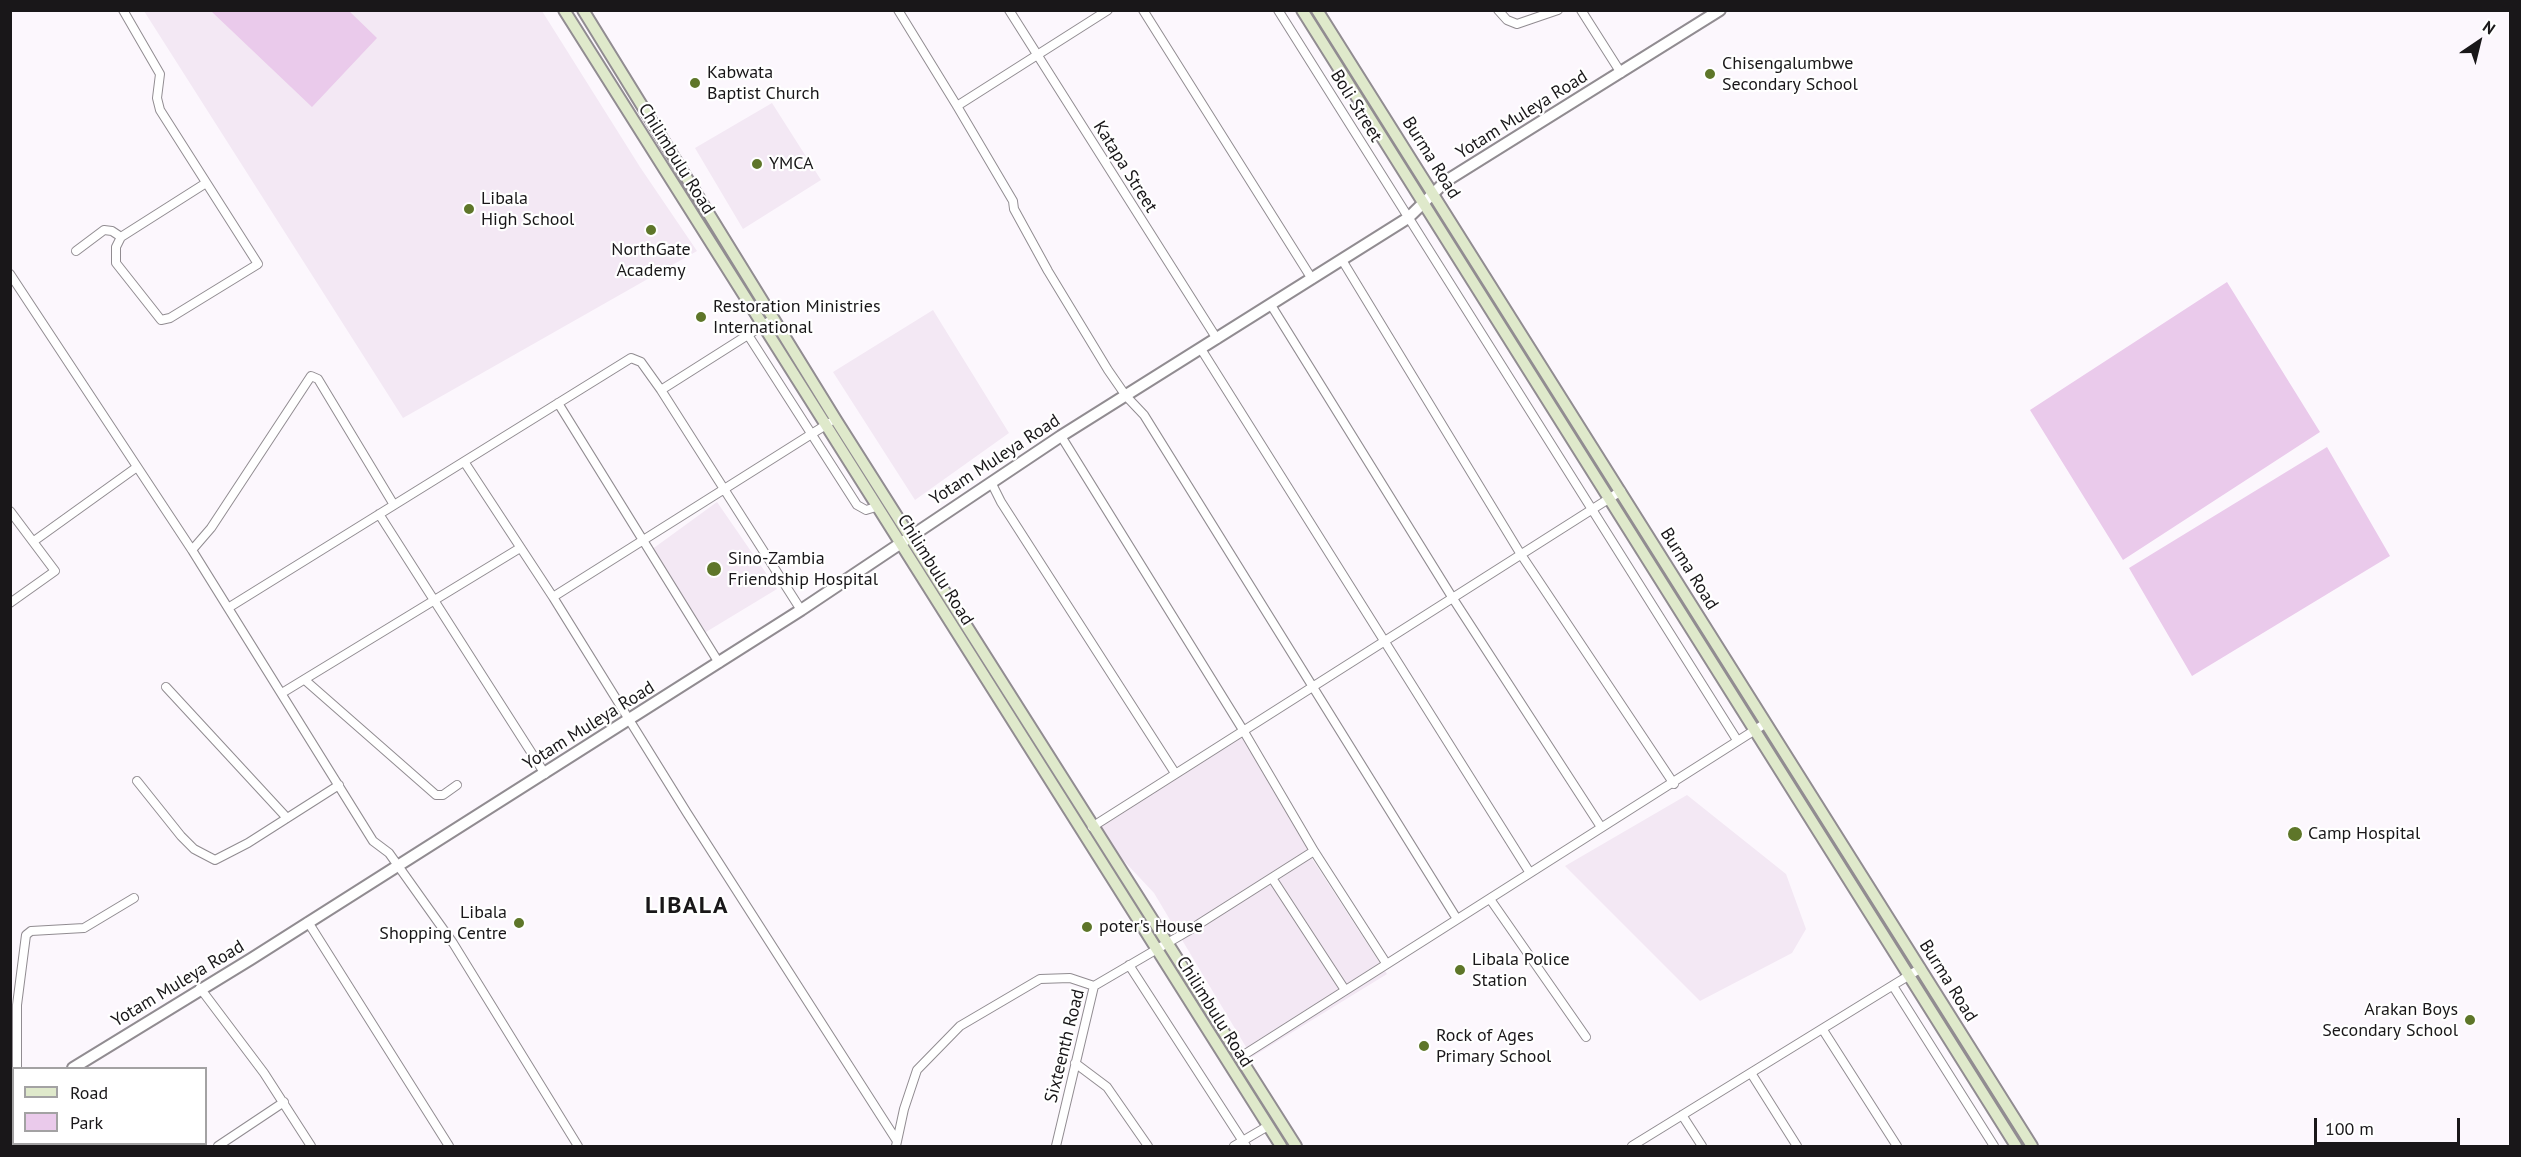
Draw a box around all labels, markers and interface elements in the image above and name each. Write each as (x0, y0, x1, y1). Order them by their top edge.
north arrow (2449, 12, 2509, 72)
text: N (2479, 16, 2499, 38)
place label: Chisengalumbwe Secondary School (1722, 53, 1858, 96)
place label: Kabwata Baptist Church (707, 62, 819, 104)
street label: Boli Street (1325, 66, 1387, 146)
street label: Yotam Muleya Road (1452, 66, 1592, 164)
marker: Chisengalumbwe Secondary School (1703, 67, 1717, 81)
marker: Kabwata Baptist Church (688, 76, 702, 90)
street label: Chilimbulu Road (633, 99, 719, 219)
street label: Burma Road (1397, 113, 1465, 203)
street label: Katapa Street (1088, 117, 1162, 217)
place label: YMCA (769, 153, 814, 175)
marker: YMCA (750, 157, 764, 171)
place label: Libala High School (481, 188, 574, 230)
marker: Libala High School (462, 202, 476, 216)
marker: NorthGate Academy (644, 223, 658, 237)
place label: NorthGate Academy (611, 239, 691, 282)
place label: Restoration Ministries International (713, 296, 880, 338)
marker: Restoration Ministries International (694, 310, 708, 324)
street label: Yotam Muleya Road (926, 410, 1064, 510)
street label: Chilimbulu Road (892, 510, 978, 630)
street label: Burma Road (1655, 524, 1723, 614)
place label: Sino-Zambia Friendship Hospital (728, 548, 878, 590)
marker: Sino-Zambia Friendship Hospital (705, 560, 723, 578)
street label: Yotam Muleya Road (519, 677, 659, 775)
place label: Camp Hospital (2308, 823, 2420, 845)
marker: Camp Hospital (2286, 825, 2304, 843)
district label: LIBALA (645, 892, 729, 920)
place label: Libala Shopping Centre (379, 902, 507, 944)
marker: Libala Shopping Centre (512, 916, 526, 930)
place label: poter's House (1099, 916, 1203, 938)
marker: poter's House (1080, 920, 1094, 934)
street label: Yotam Muleya Road (108, 936, 248, 1032)
street label: Burma Road (1914, 936, 1982, 1026)
place label: Libala Police Station (1472, 949, 1570, 992)
street label: Chilimbulu Road (1171, 952, 1257, 1072)
marker: Libala Police Station (1453, 963, 1467, 977)
street label: Sixteenth Road (1040, 987, 1090, 1105)
place label: Arakan Boys Secondary School (2322, 999, 2458, 1042)
marker: Arakan Boys Secondary School (2463, 1013, 2477, 1027)
place label: Rock of Ages Primary School (1436, 1025, 1551, 1068)
marker: Rock of Ages Primary School (1417, 1039, 1431, 1053)
legend (12, 1067, 207, 1145)
text: Road (70, 1081, 108, 1104)
scale bar (2317, 1106, 2462, 1144)
text: Park (70, 1111, 103, 1134)
text: 100 m (2325, 1117, 2374, 1140)

